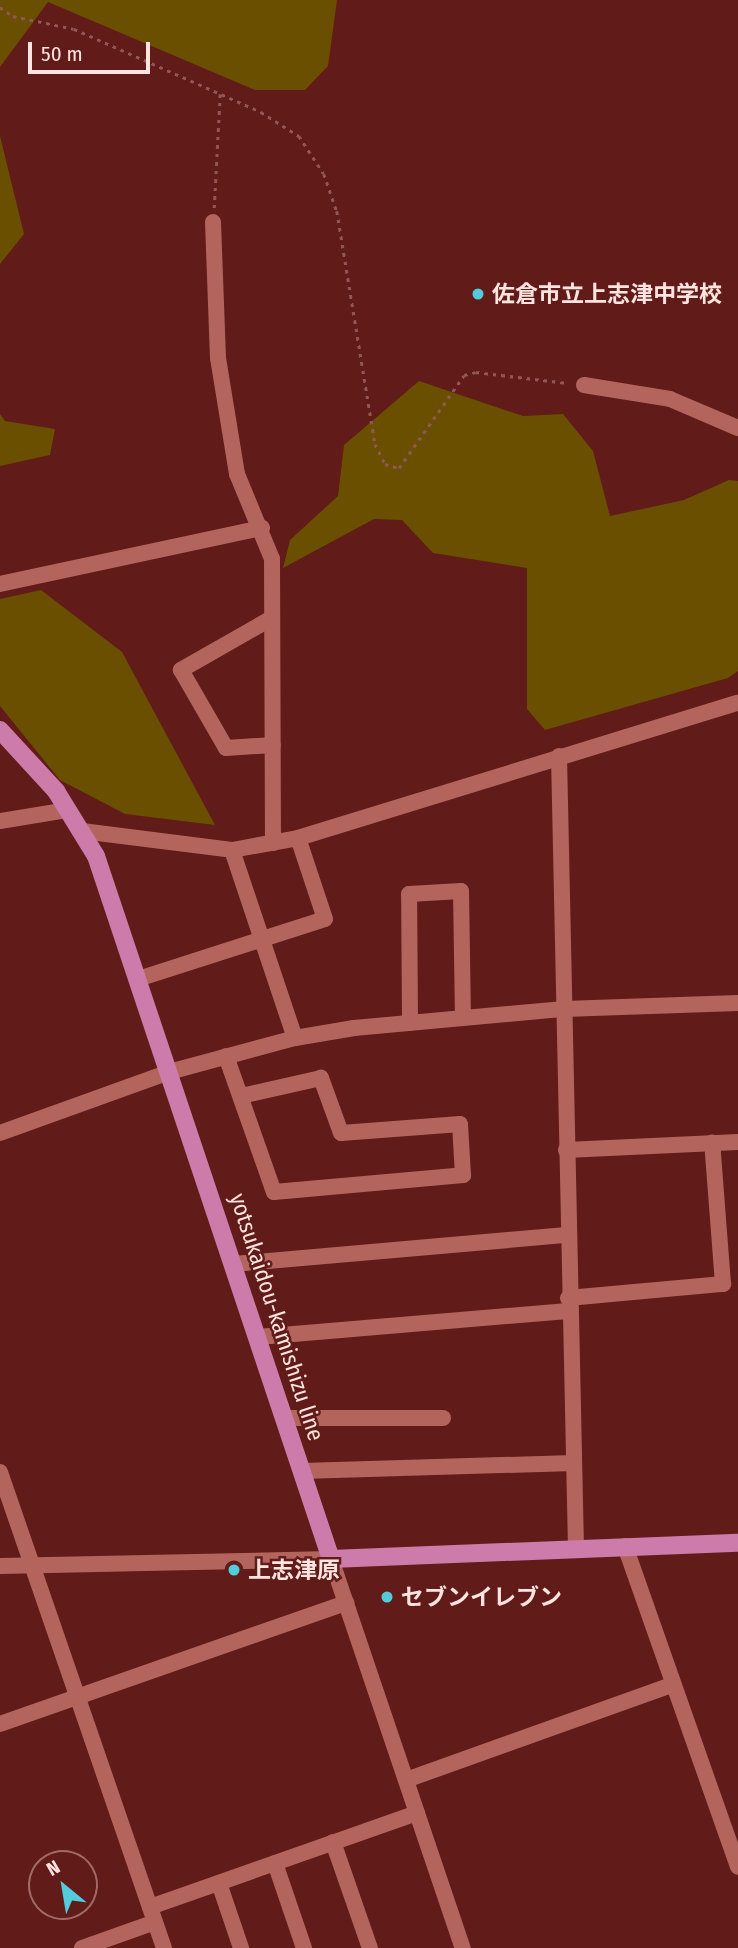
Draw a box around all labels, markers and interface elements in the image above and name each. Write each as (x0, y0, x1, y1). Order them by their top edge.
scale bar (32, 28, 154, 72)
text: 50 m (41, 41, 83, 67)
place label: 佐倉市立上志津中学校 (492, 280, 722, 308)
marker: 佐倉市立上志津中学校 (470, 286, 486, 302)
street label: yotsukaidou-kamishizu line (224, 1190, 330, 1444)
place label: 上志津原 (248, 1556, 340, 1584)
marker: 上志津原 (226, 1562, 242, 1578)
place label: セブンイレブン (401, 1583, 562, 1611)
marker: セブンイレブン (379, 1589, 395, 1605)
north arrow (28, 1850, 98, 1920)
text: N (43, 1855, 64, 1881)

